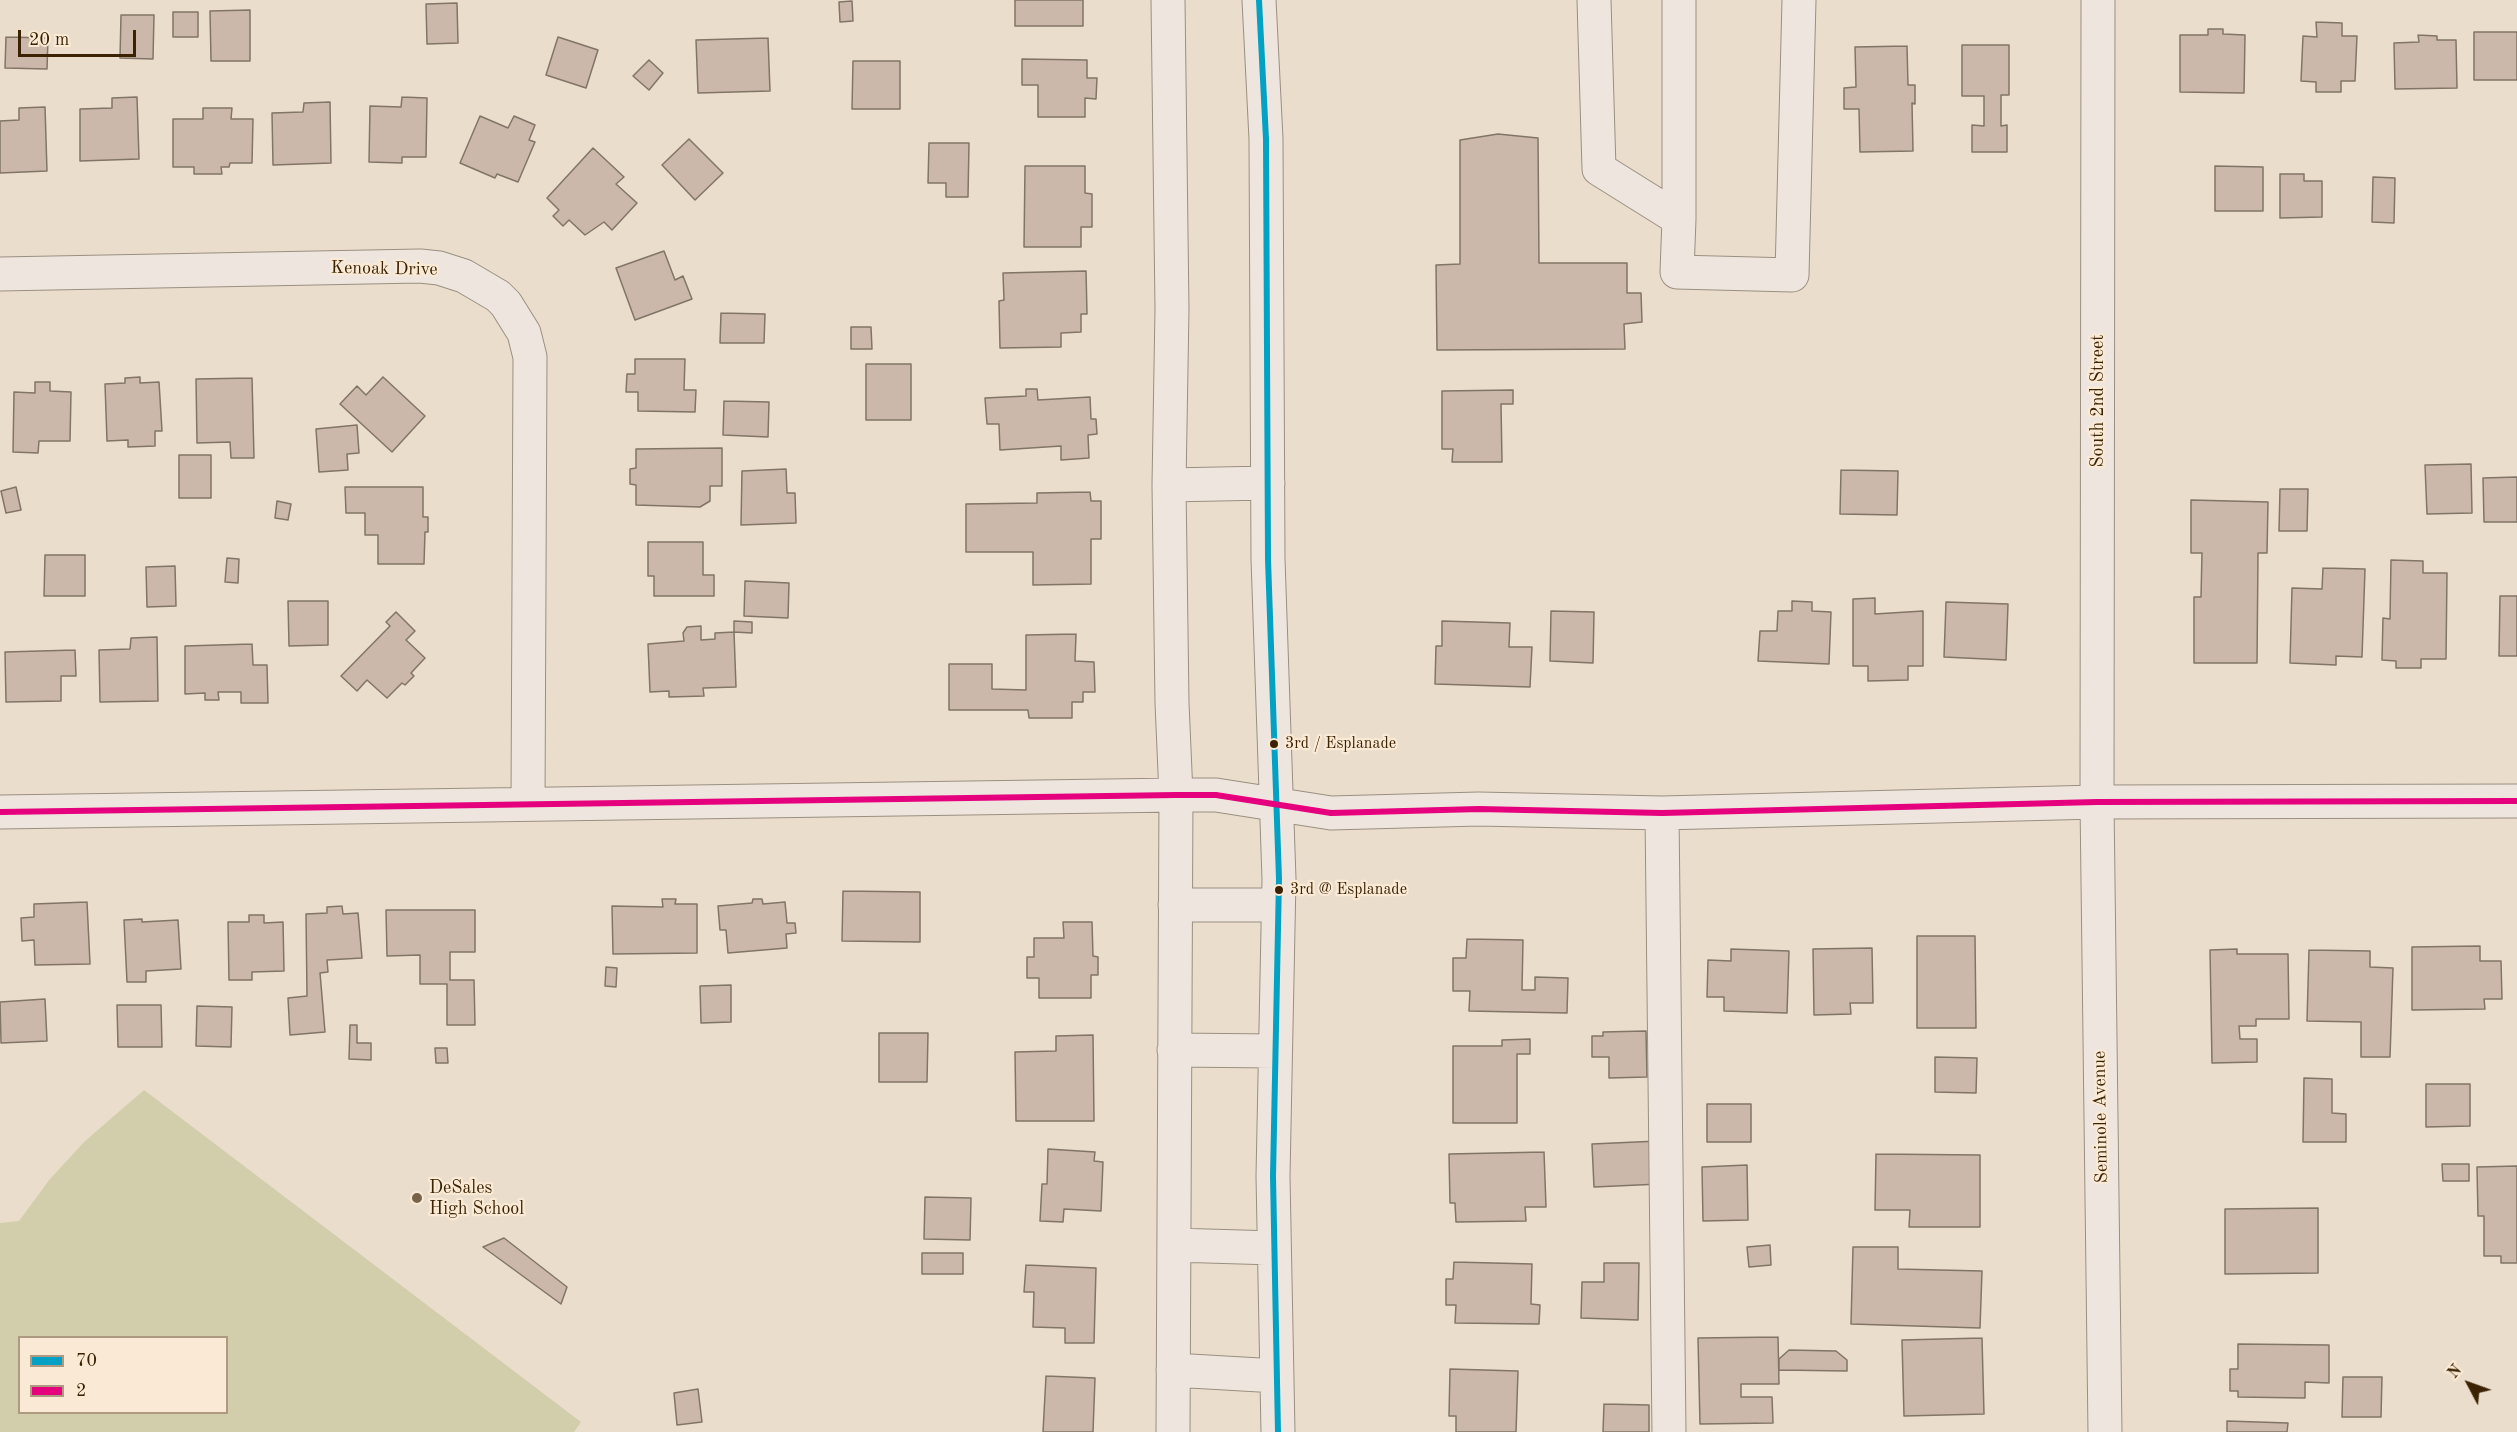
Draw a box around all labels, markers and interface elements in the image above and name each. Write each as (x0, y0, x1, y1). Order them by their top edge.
scale bar (21, 18, 140, 56)
text: 20 m (29, 31, 69, 49)
street label: Kenoak Drive (330, 257, 438, 281)
street label: South 2nd Street (2087, 334, 2109, 468)
place label: 3rd / Esplanade (1285, 734, 1396, 754)
marker: 3rd / Esplanade (1268, 738, 1280, 750)
place label: 3rd @ Esplanade (1290, 880, 1407, 900)
marker: 3rd @ Esplanade (1273, 884, 1285, 896)
street label: Seminole Avenue (2089, 1051, 2113, 1183)
place label: DeSales High School (429, 1177, 524, 1220)
marker: DeSales High School (410, 1191, 424, 1205)
legend (18, 1336, 228, 1414)
text: 70 (76, 1352, 97, 1370)
north arrow (2439, 1354, 2499, 1414)
text: N (2445, 1362, 2465, 1382)
text: 2 (76, 1382, 86, 1400)

